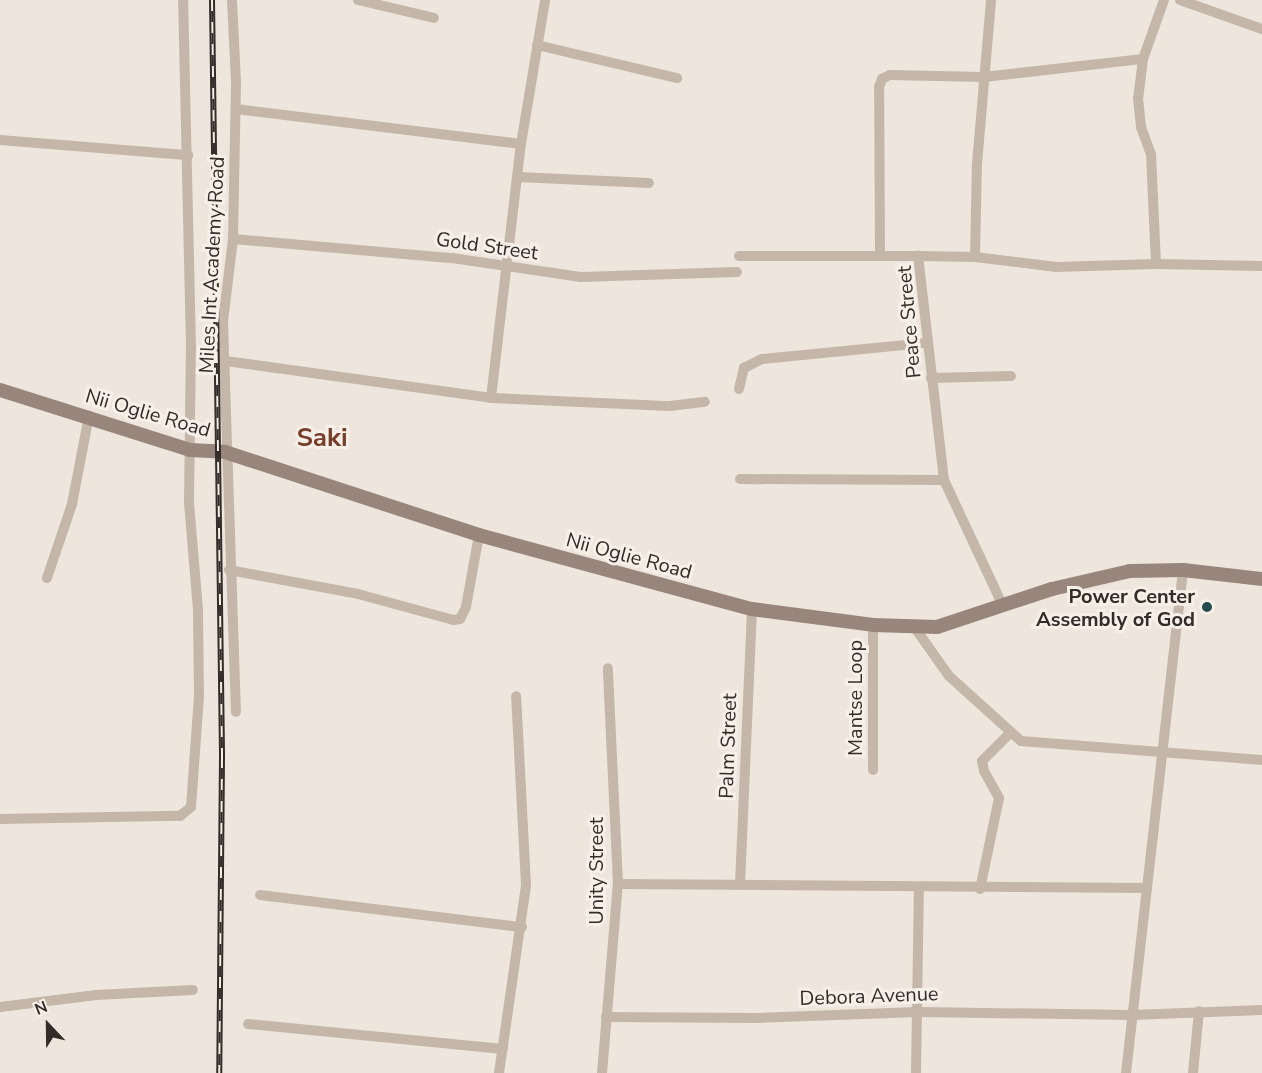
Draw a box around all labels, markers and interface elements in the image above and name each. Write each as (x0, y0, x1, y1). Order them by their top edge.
street label: Miles Int Academy Road (194, 156, 230, 374)
street label: Gold Street (434, 227, 540, 265)
street label: Peace Street (892, 265, 926, 379)
street label: Nii Oglie Road (83, 384, 213, 442)
district label: Saki (296, 422, 348, 454)
street label: Nii Oglie Road (564, 528, 694, 584)
place label: Power Center Assembly of God (1036, 584, 1195, 631)
marker: Power Center Assembly of God (1200, 600, 1214, 614)
street label: Mantse Loop (843, 640, 867, 756)
street label: Palm Street (714, 693, 742, 799)
street label: Unity Street (584, 817, 608, 925)
street label: Debora Avenue (799, 982, 939, 1010)
north arrow (18, 995, 78, 1055)
text: N (32, 996, 51, 1021)

